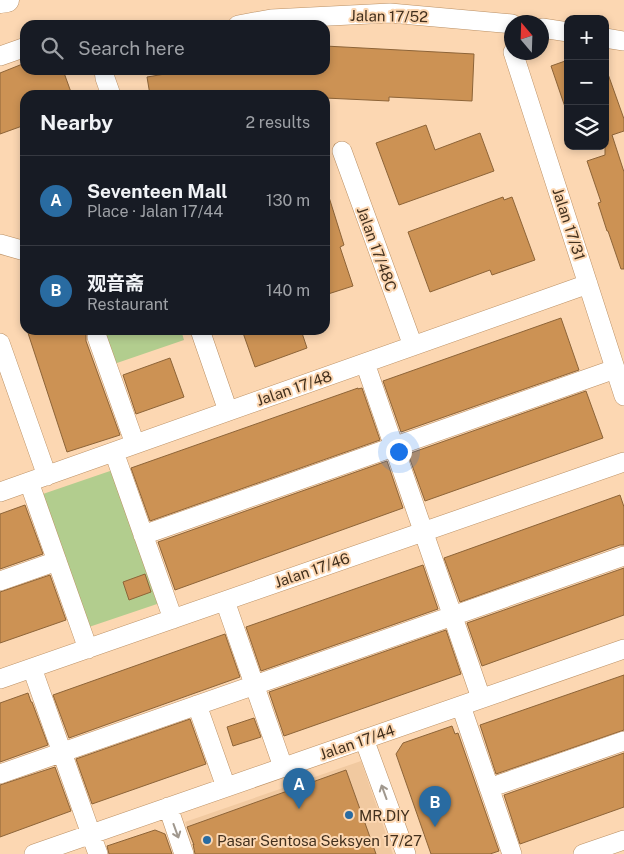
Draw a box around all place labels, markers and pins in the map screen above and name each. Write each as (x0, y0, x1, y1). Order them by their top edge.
pin: A (283, 768, 315, 809)
pin: B (419, 786, 451, 827)
place label: MR.DIY (359, 807, 410, 824)
marker: MR.DIY (343, 809, 355, 821)
place label: Pasar Sentosa Seksyen 17/27 (217, 832, 422, 849)
marker: Pasar Sentosa Seksyen 17/27 (201, 834, 213, 846)

